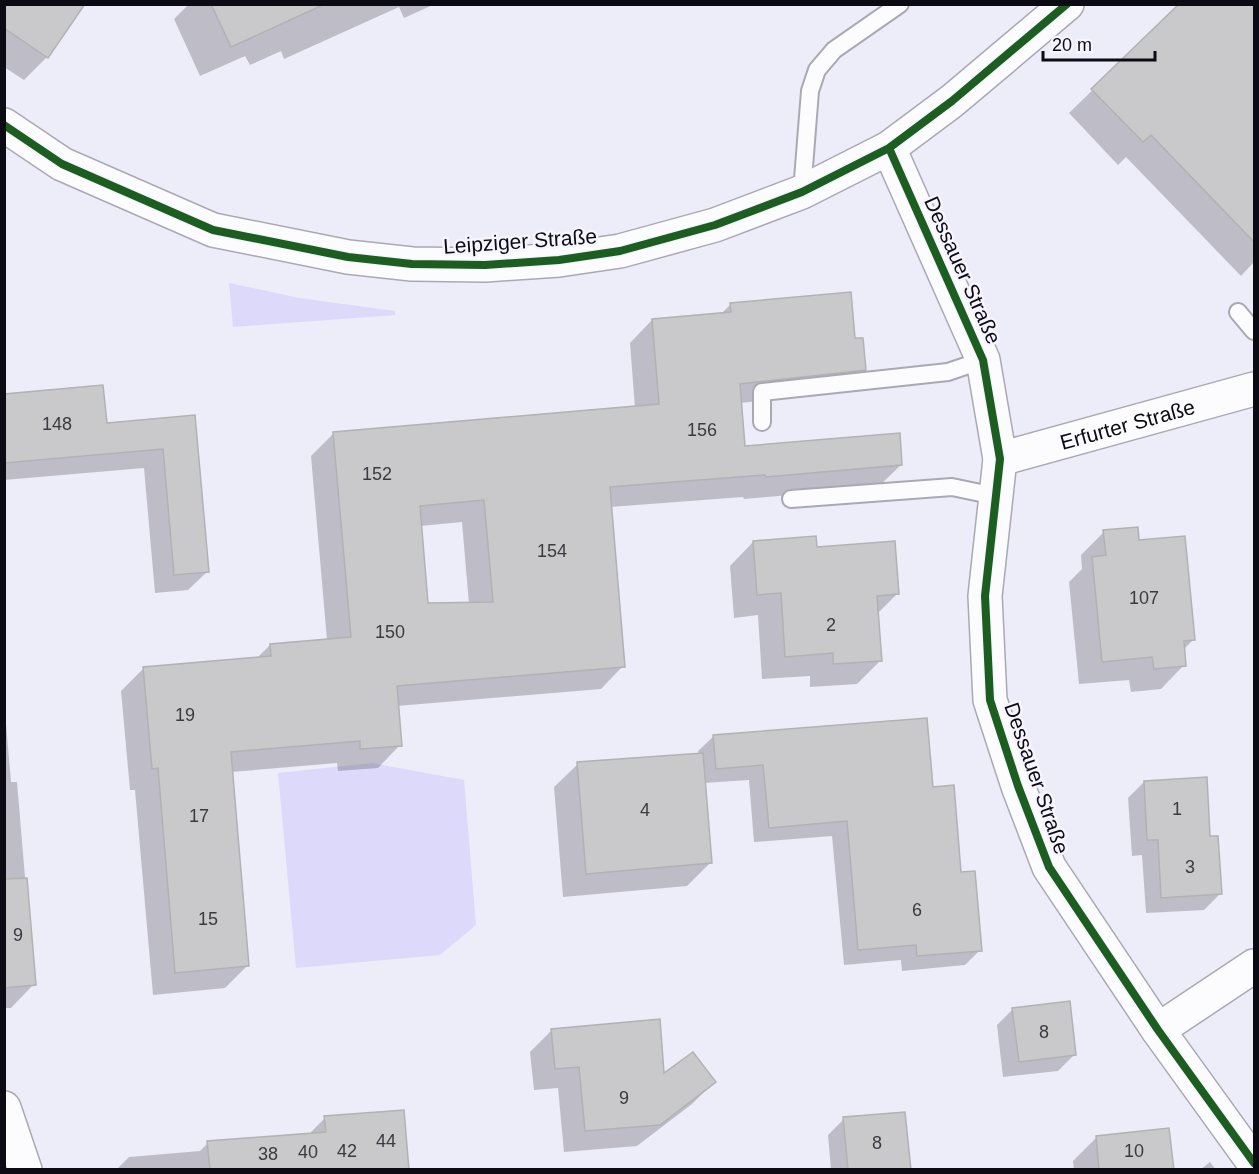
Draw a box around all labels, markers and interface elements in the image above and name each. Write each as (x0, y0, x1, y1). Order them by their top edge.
scale bar (1043, 24, 1156, 62)
text: 20 m (1052, 35, 1092, 55)
street label: Dessauer Straße (920, 193, 1006, 347)
street label: Leipziger Straße (442, 224, 598, 258)
street label: Erfurter Straße (1057, 394, 1197, 453)
house number: 148 (42, 414, 72, 434)
house number: 156 (687, 420, 717, 440)
house number: 152 (362, 464, 392, 484)
house number: 154 (537, 541, 567, 561)
house number: 107 (1129, 588, 1159, 608)
house number: 2 (826, 615, 836, 635)
house number: 150 (375, 622, 405, 642)
street label: Dessauer Straße (1000, 699, 1074, 857)
house number: 19 (175, 705, 195, 725)
house number: 1 (1172, 799, 1182, 819)
house number: 4 (640, 800, 650, 820)
house number: 17 (189, 806, 209, 826)
house number: 3 (1185, 857, 1195, 877)
house number: 6 (912, 900, 922, 920)
house number: 15 (198, 909, 218, 929)
house number: 9 (13, 925, 23, 945)
house number: 8 (1039, 1022, 1049, 1042)
house number: 9 (619, 1088, 629, 1108)
house number: 44 (376, 1131, 396, 1151)
house number: 8 (872, 1133, 882, 1153)
house number: 42 (337, 1141, 357, 1161)
house number: 10 (1124, 1141, 1144, 1161)
house number: 40 (298, 1142, 318, 1162)
house number: 38 (258, 1144, 278, 1164)

